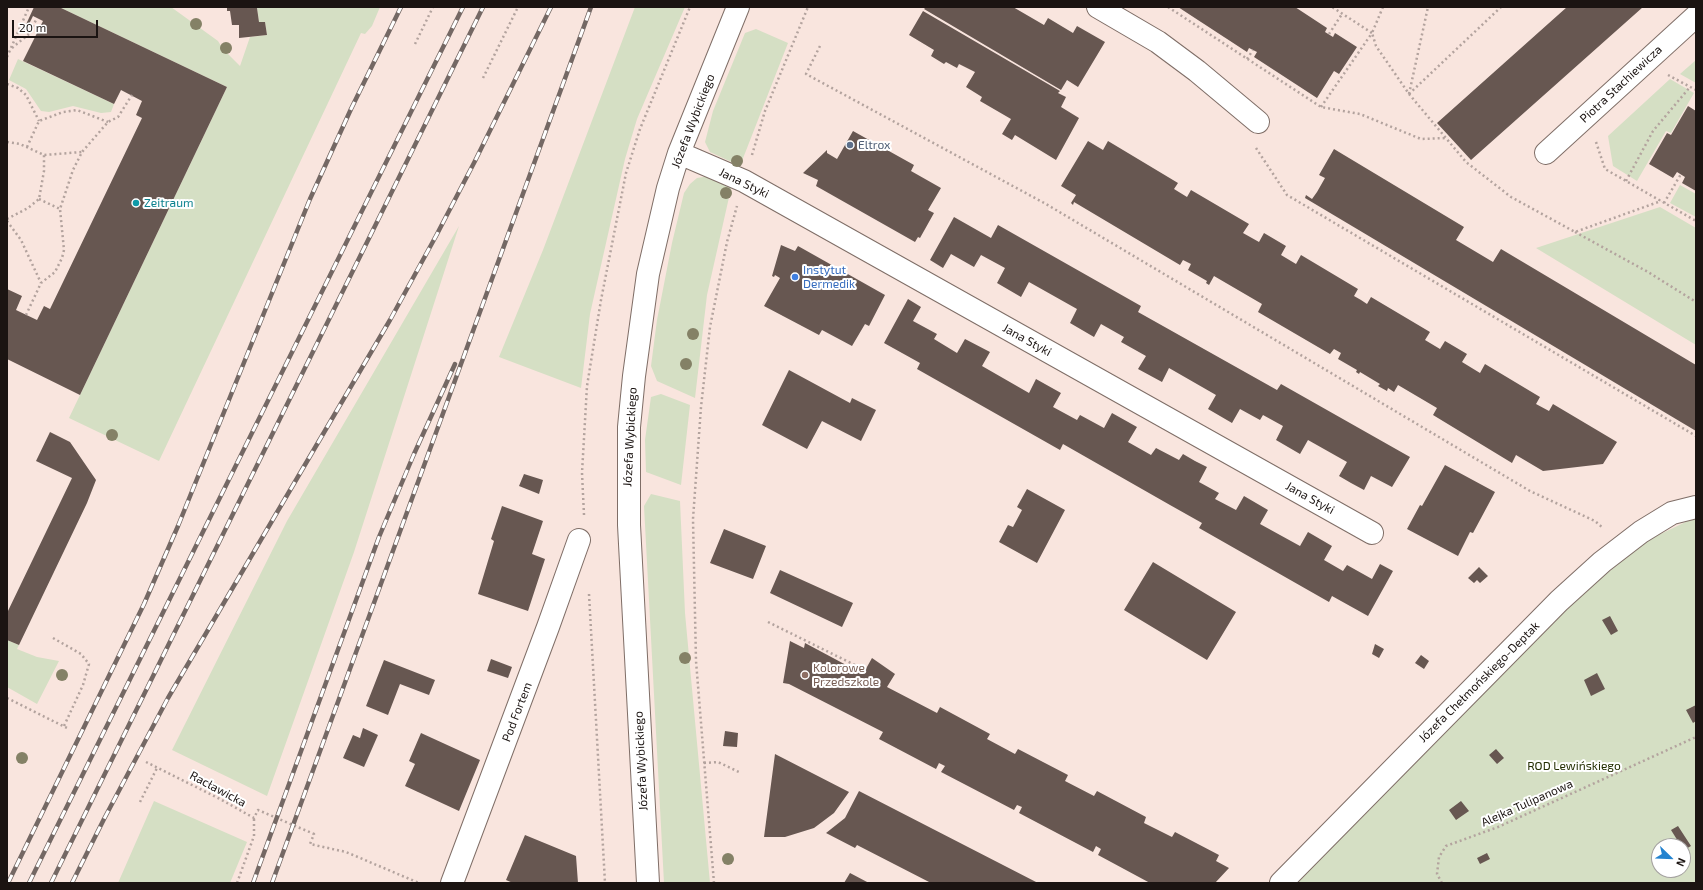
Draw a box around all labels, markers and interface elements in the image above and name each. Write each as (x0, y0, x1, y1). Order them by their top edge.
scale bar (14, 12, 100, 38)
text: 20 m (19, 20, 46, 34)
street label: Piotra Stachiewicza (1577, 42, 1665, 126)
street label: Józefa Wybickiego (668, 72, 718, 170)
place label: Eltrox (858, 138, 890, 152)
marker: Eltrox (845, 140, 855, 150)
street label: Jana Styki (717, 165, 771, 201)
place label: Zeitraum (144, 196, 194, 210)
marker: Zeitraum (131, 198, 141, 208)
place label: Instytut Dermedik (803, 263, 855, 291)
marker: Instytut Dermedik (790, 272, 800, 282)
street label: Jana Styki (1000, 321, 1054, 359)
street label: Józefa Wybickiego (620, 387, 640, 487)
street label: Jana Styki (1283, 479, 1337, 517)
street label: Józefa Chełmońskiego-Deptak (1416, 619, 1542, 745)
place label: Kolorowe Przedszkole (813, 661, 879, 689)
marker: Kolorowe Przedszkole (800, 670, 810, 680)
street label: Pod Fortem (499, 680, 535, 744)
street label: Józefa Wybickiego (631, 711, 651, 811)
park label: ROD Lewińskiego (1527, 759, 1621, 773)
street label: Racławicka (187, 768, 249, 810)
street label: Alejka Tulipanowa (1479, 776, 1575, 830)
north arrow (1651, 838, 1691, 878)
text: N (1674, 856, 1689, 869)

